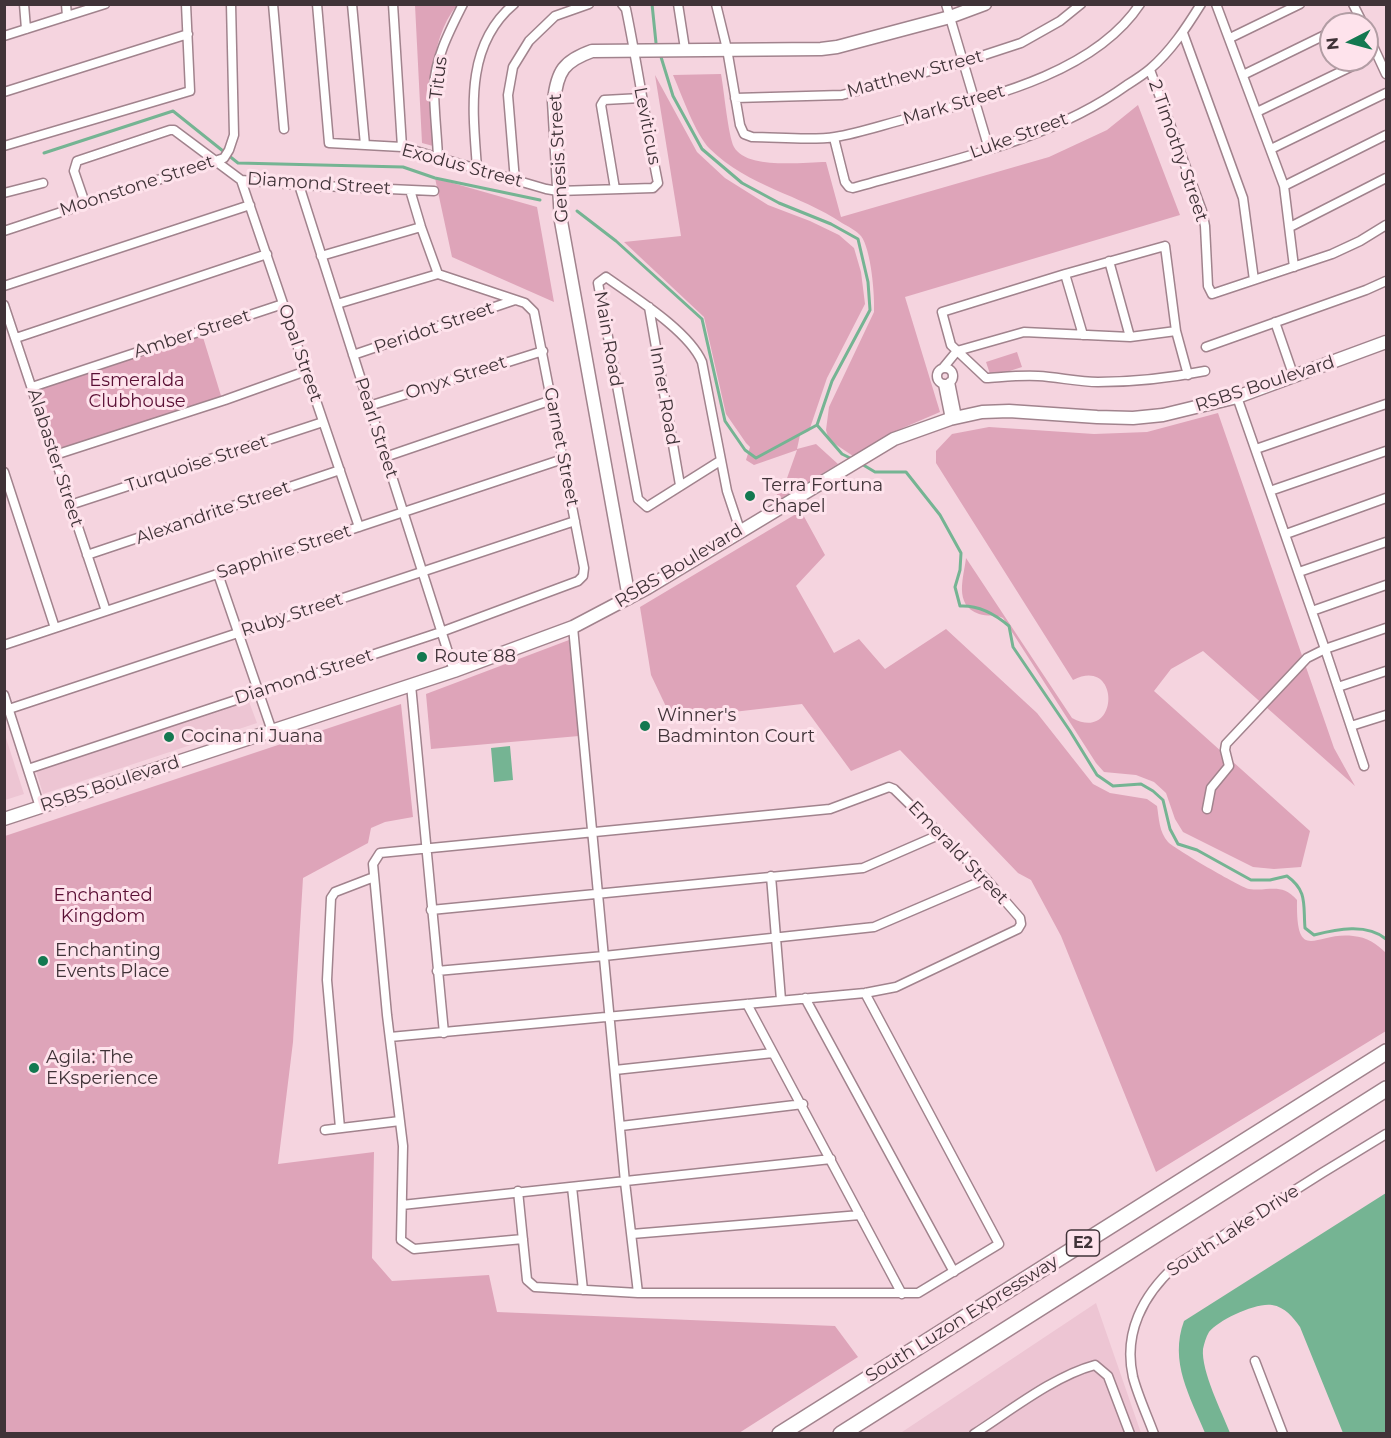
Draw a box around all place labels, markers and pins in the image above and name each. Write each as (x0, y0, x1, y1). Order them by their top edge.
place label: Terra Fortuna Chapel (762, 475, 883, 518)
marker: Terra Fortuna Chapel (743, 489, 757, 503)
place label: Route 88 (434, 646, 516, 668)
marker: Route 88 (415, 650, 429, 664)
place label: Winner's Badminton Court (657, 705, 815, 748)
marker: Winner's Badminton Court (638, 719, 652, 733)
place label: Cocina ni Juana (181, 726, 323, 748)
marker: Cocina ni Juana (162, 730, 176, 744)
place label: Enchanting Events Place (55, 940, 169, 982)
marker: Enchanting Events Place (36, 954, 50, 968)
place label: Agila: The EKsperience (46, 1047, 158, 1090)
marker: Agila: The EKsperience (27, 1061, 41, 1075)

